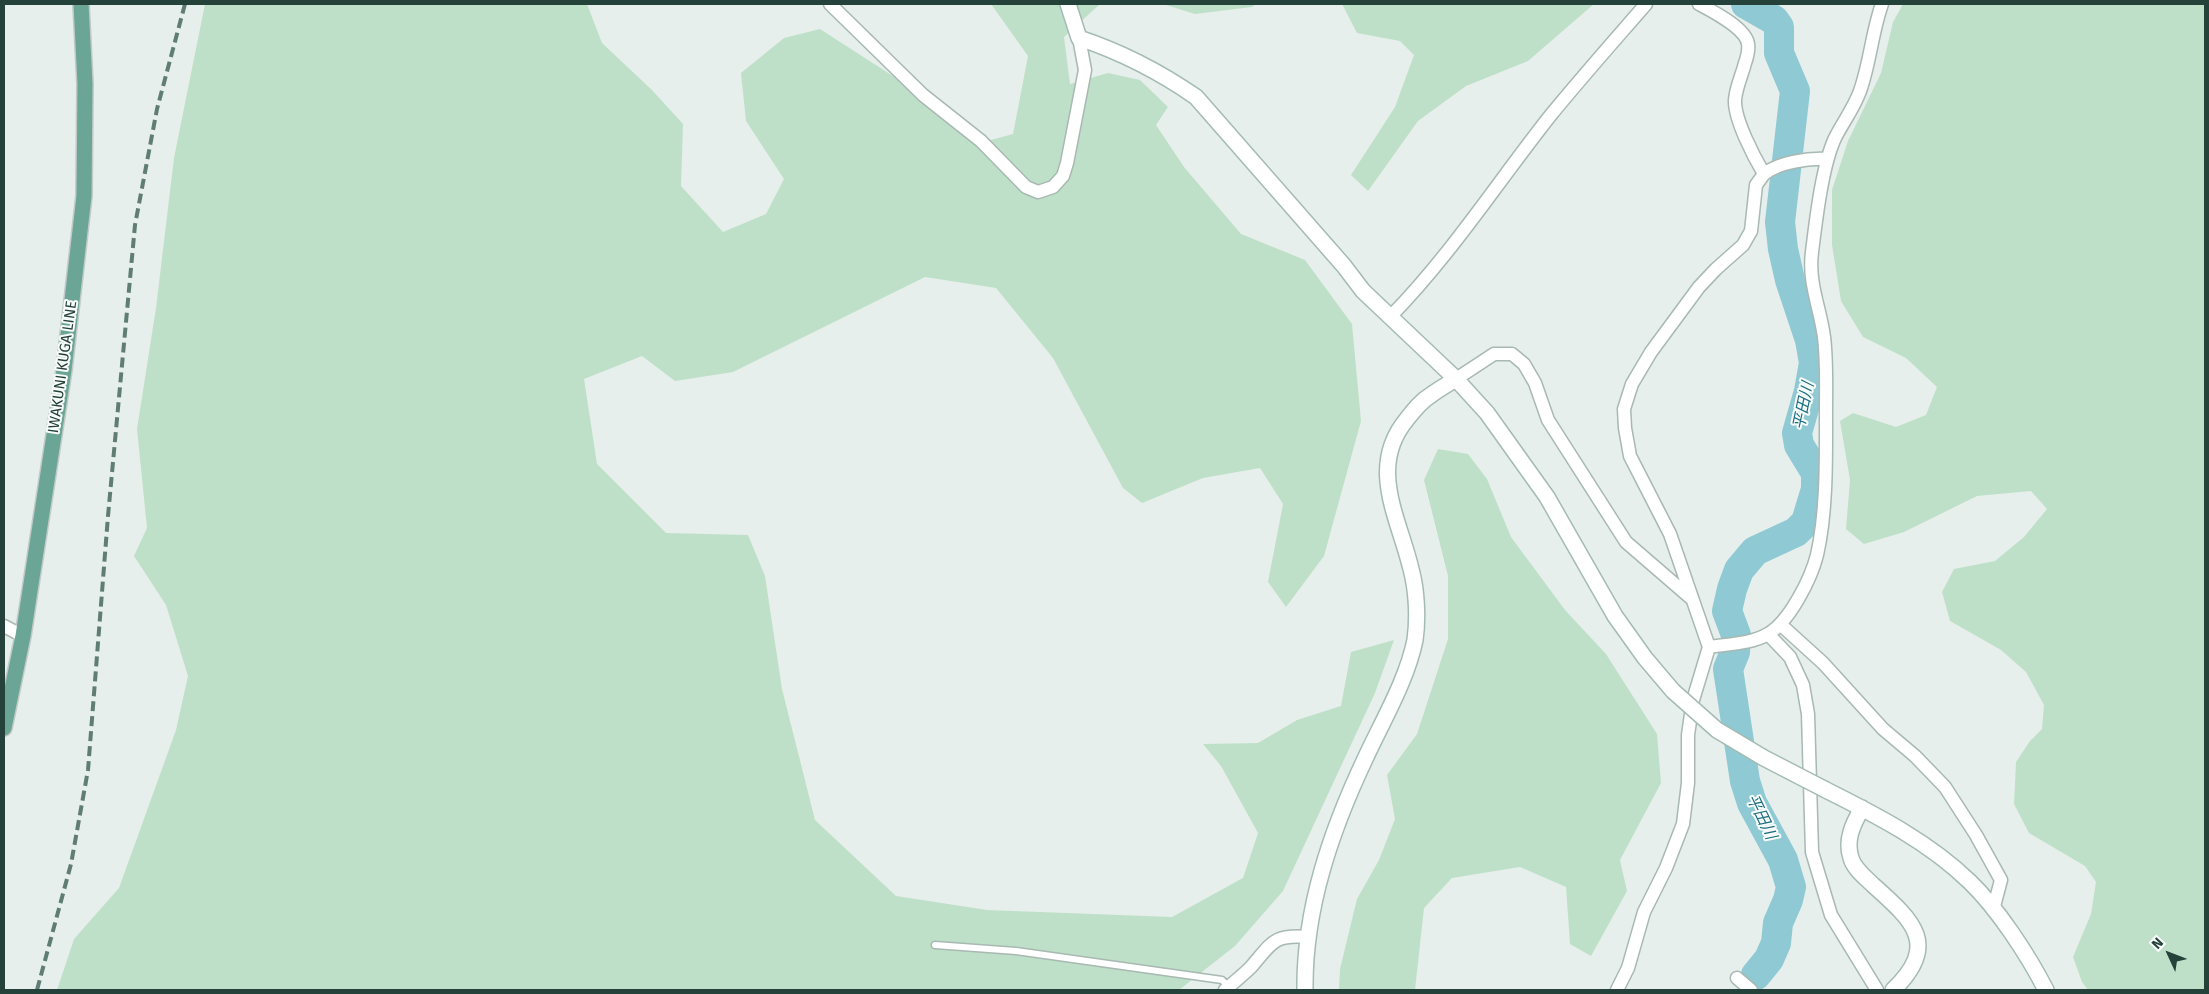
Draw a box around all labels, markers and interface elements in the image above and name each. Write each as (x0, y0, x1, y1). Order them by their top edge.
street label: IWAKUNI KUGA LINE (45, 300, 81, 434)
water label: 平田川 (1790, 381, 1818, 431)
water label: 平田川 (1742, 791, 1780, 843)
north arrow (2144, 929, 2194, 979)
text: N (2148, 934, 2167, 953)

